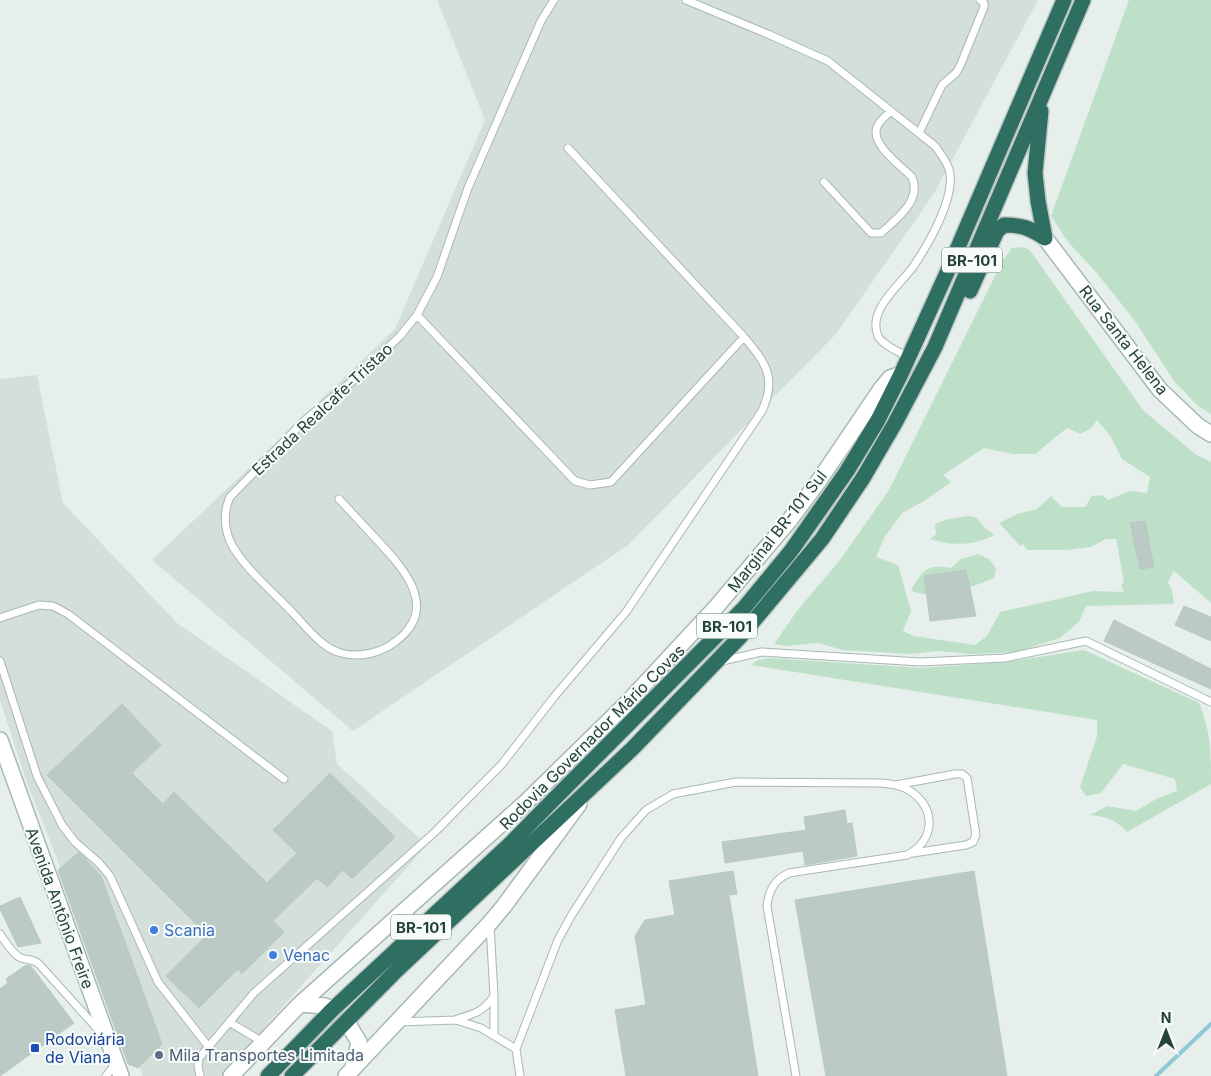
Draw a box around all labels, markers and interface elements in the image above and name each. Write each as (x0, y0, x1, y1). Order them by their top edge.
road number: BR-101 (942, 248, 1002, 272)
street label: Rua Santa Helena (1075, 281, 1173, 399)
street label: Estrada Realcafe-Tristao (247, 339, 397, 479)
street label: Marginal BR-101 Sul (723, 466, 831, 596)
road number: BR-101 (697, 614, 757, 638)
street label: Rodovia Governador Mário Covas (495, 640, 689, 834)
street label: Avenida Antônio Freire (21, 825, 99, 991)
road number: BR-101 (391, 914, 451, 940)
place label: Scania (164, 920, 215, 940)
marker: Scania (148, 924, 160, 936)
place label: Venac (283, 945, 330, 965)
marker: Venac (267, 949, 279, 961)
north arrow (1141, 1006, 1191, 1056)
text: N (1161, 1009, 1171, 1026)
place label: Rodoviária de Viana (45, 1029, 125, 1067)
marker: Rodoviária de Viana (29, 1042, 41, 1054)
place label: Mila Transportes Limitada (169, 1045, 364, 1065)
marker: Mila Transportes Limitada (153, 1049, 165, 1061)

